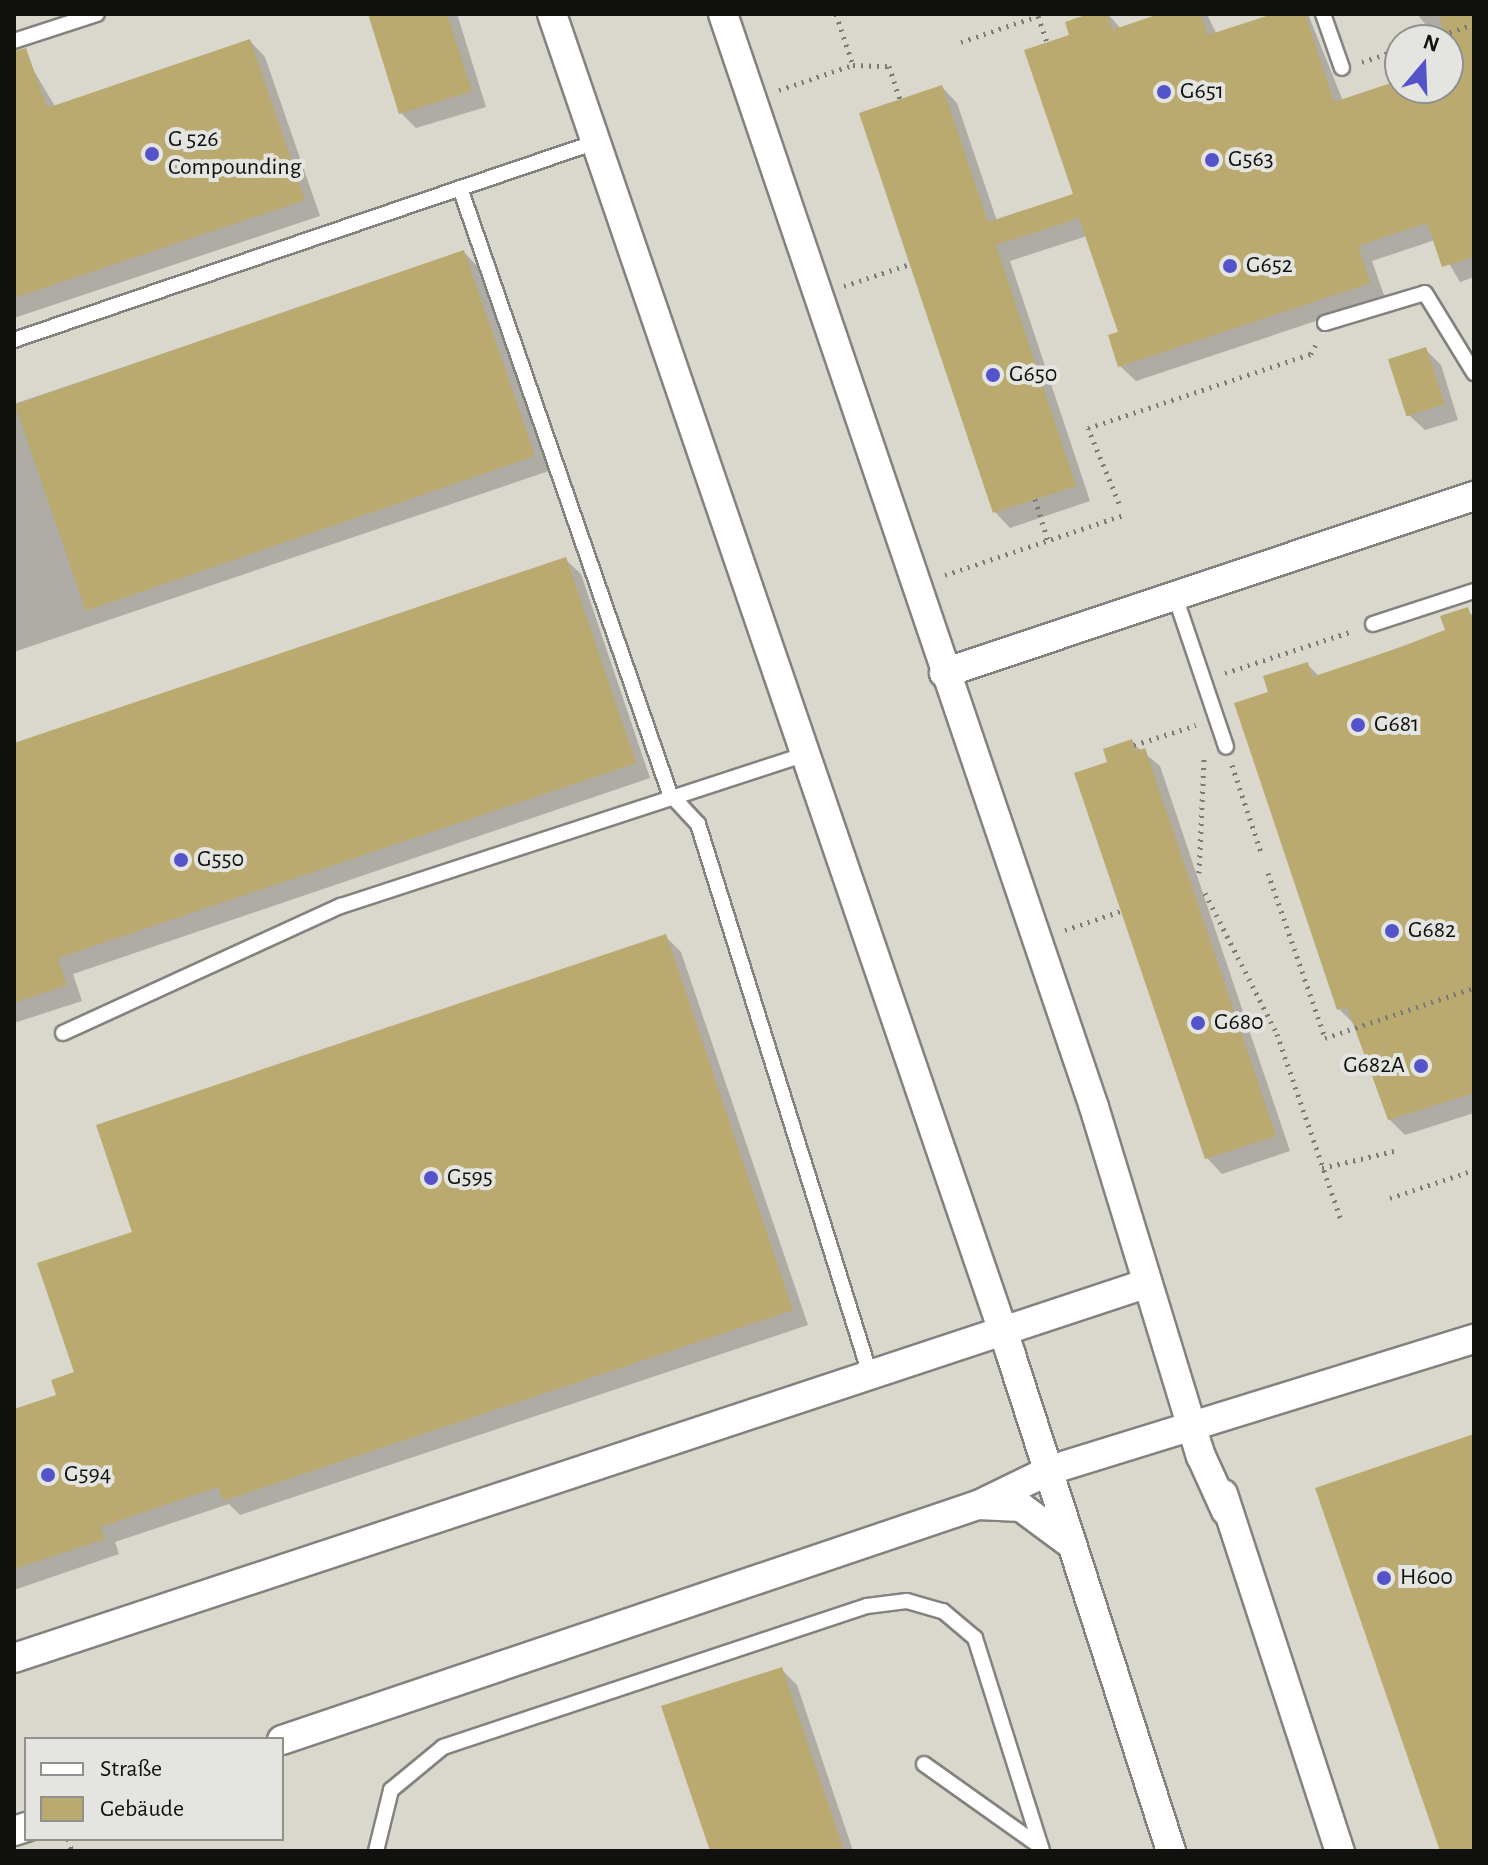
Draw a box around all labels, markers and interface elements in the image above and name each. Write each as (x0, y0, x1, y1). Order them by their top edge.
north arrow (1384, 24, 1464, 104)
text: N (1420, 30, 1442, 56)
place label: G651 (1180, 78, 1224, 106)
marker: G651 (1155, 83, 1173, 101)
place label: G 526 Compounding (168, 126, 301, 182)
marker: G 526 Compounding (143, 145, 161, 163)
place label: G563 (1228, 146, 1274, 174)
marker: G563 (1203, 151, 1221, 169)
place label: G652 (1246, 252, 1293, 280)
marker: G652 (1221, 257, 1239, 275)
place label: G650 (1009, 361, 1057, 389)
marker: G650 (984, 366, 1002, 384)
place label: G681 (1374, 711, 1419, 739)
marker: G681 (1349, 716, 1367, 734)
place label: G550 (197, 846, 244, 874)
marker: G550 (172, 851, 190, 869)
place label: G682 (1408, 917, 1456, 945)
marker: G682 (1383, 922, 1401, 940)
place label: G680 (1214, 1009, 1264, 1037)
marker: G680 (1189, 1014, 1207, 1032)
place label: G682A (1343, 1052, 1405, 1080)
marker: G682A (1412, 1057, 1430, 1075)
place label: G595 (447, 1164, 493, 1192)
marker: G595 (422, 1169, 440, 1187)
place label: G594 (64, 1461, 111, 1489)
marker: G594 (39, 1466, 57, 1484)
place label: H600 (1400, 1564, 1453, 1592)
marker: H600 (1375, 1569, 1393, 1587)
legend (24, 1737, 284, 1841)
text: Straße (100, 1757, 162, 1781)
text: Gebäude (100, 1797, 184, 1821)

